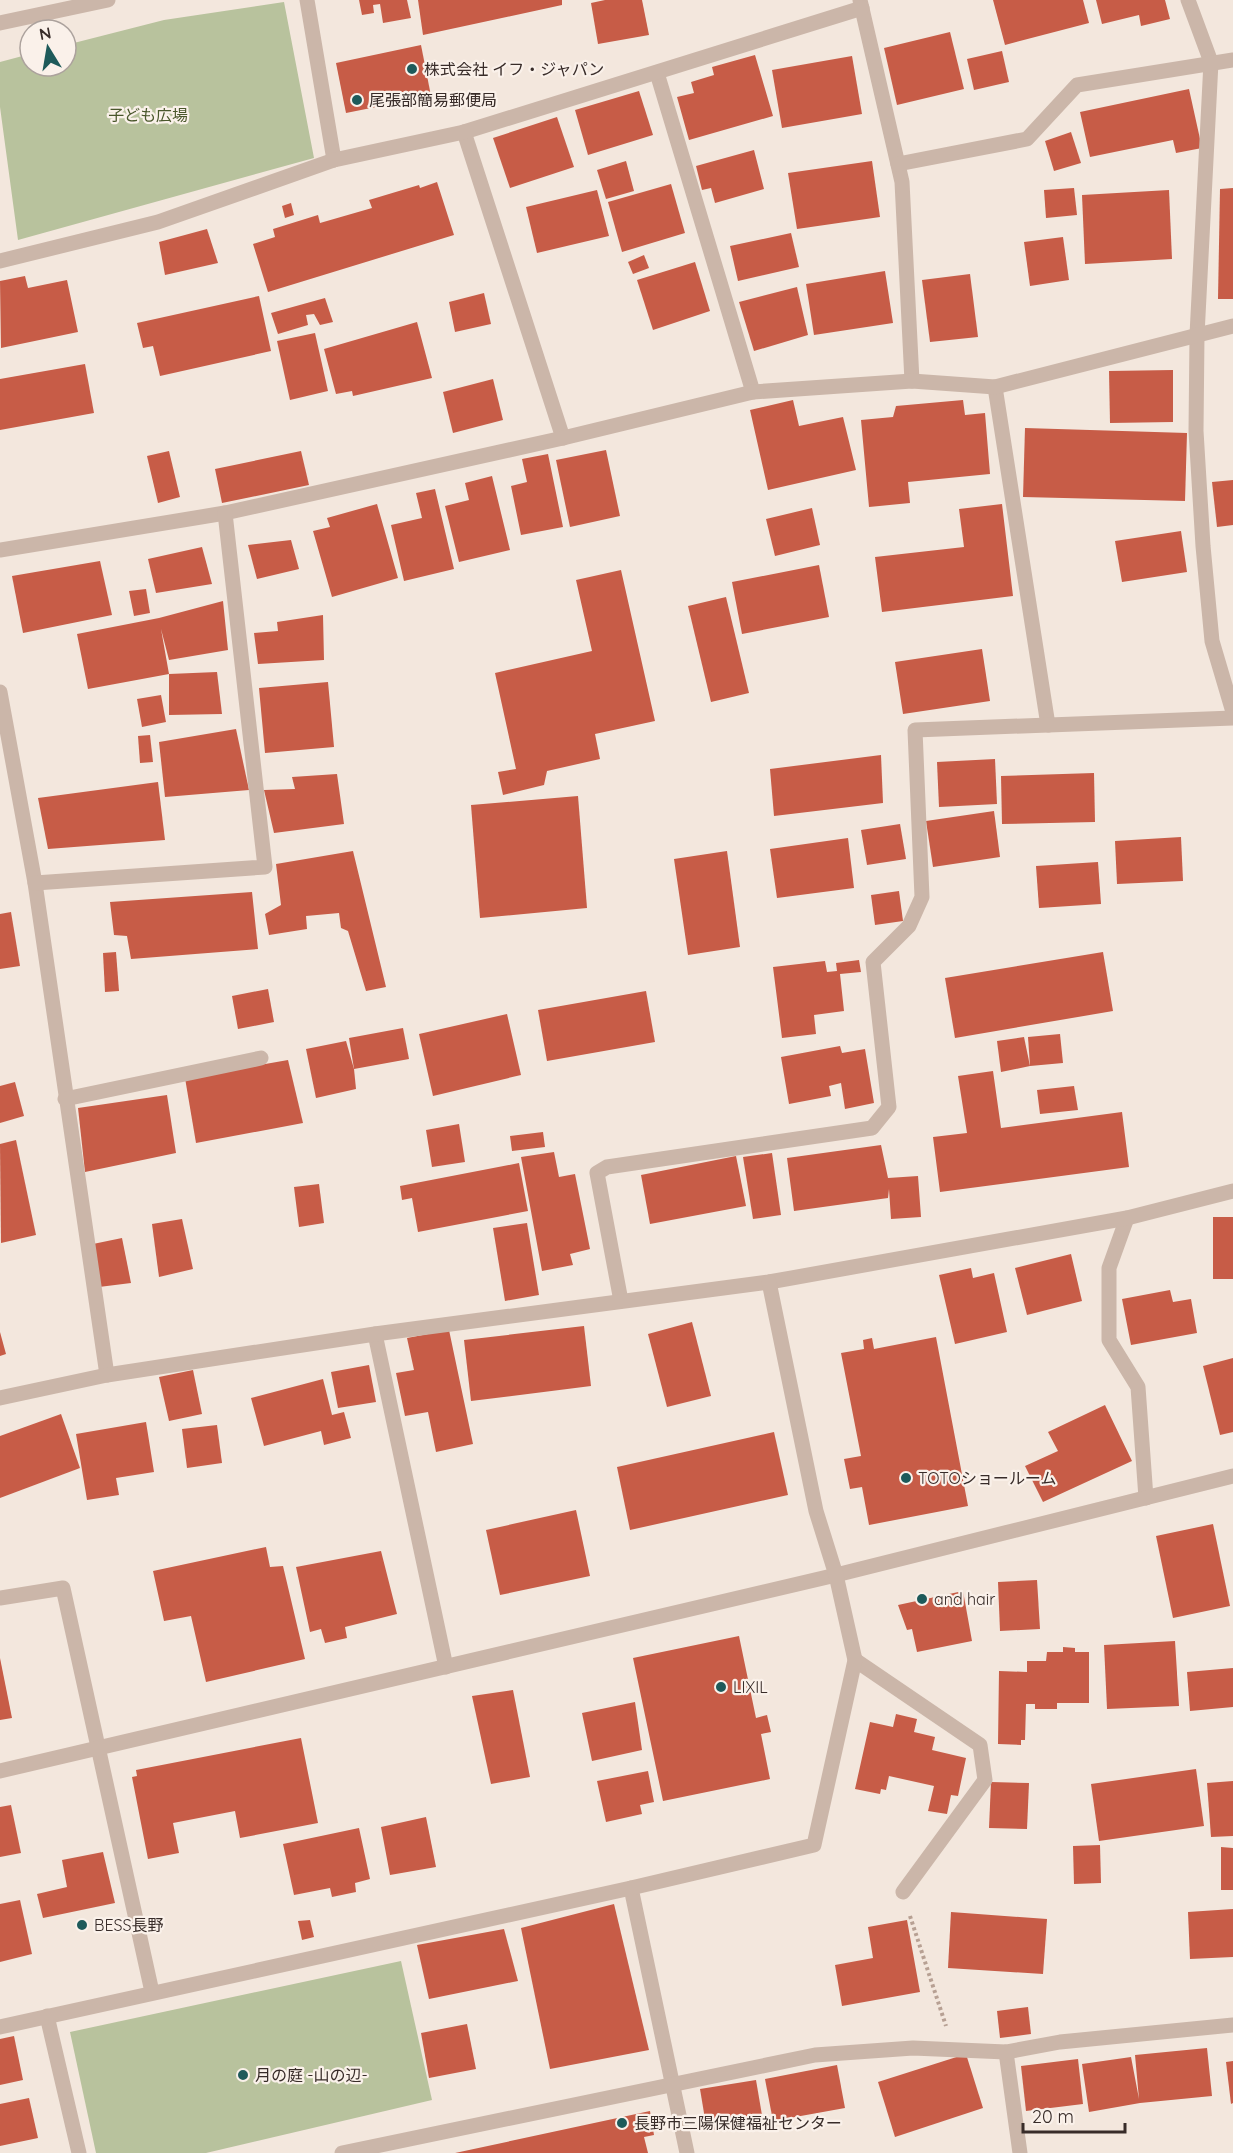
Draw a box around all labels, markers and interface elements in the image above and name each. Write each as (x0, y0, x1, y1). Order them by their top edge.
north arrow (18, 18, 78, 78)
text: N (37, 22, 53, 44)
place label: 株式会社 イフ・ジャパン (424, 59, 604, 79)
marker: 株式会社 イフ・ジャパン (405, 62, 419, 76)
place label: 尾張部簡易郵便局 (369, 90, 497, 110)
marker: 尾張部簡易郵便局 (350, 93, 364, 107)
park label: 子ども広場 (108, 105, 188, 125)
place label: TOTOショールーム (918, 1468, 1056, 1488)
marker: TOTOショールーム (899, 1471, 913, 1485)
place label: and hair (934, 1589, 995, 1609)
marker: and hair (915, 1592, 929, 1606)
place label: LIXIL (733, 1677, 768, 1697)
marker: LIXIL (714, 1680, 728, 1694)
place label: BESS長野 (94, 1915, 164, 1935)
marker: BESS長野 (75, 1918, 89, 1932)
place label: 月の庭 -山の辺- (255, 2065, 368, 2085)
marker: 月の庭 -山の辺- (236, 2068, 250, 2082)
scale bar (1023, 2096, 1125, 2134)
text: 20 m (1032, 2105, 1074, 2128)
place label: 長野市三陽保健福祉センター (634, 2113, 842, 2133)
marker: 長野市三陽保健福祉センター (615, 2116, 629, 2130)

